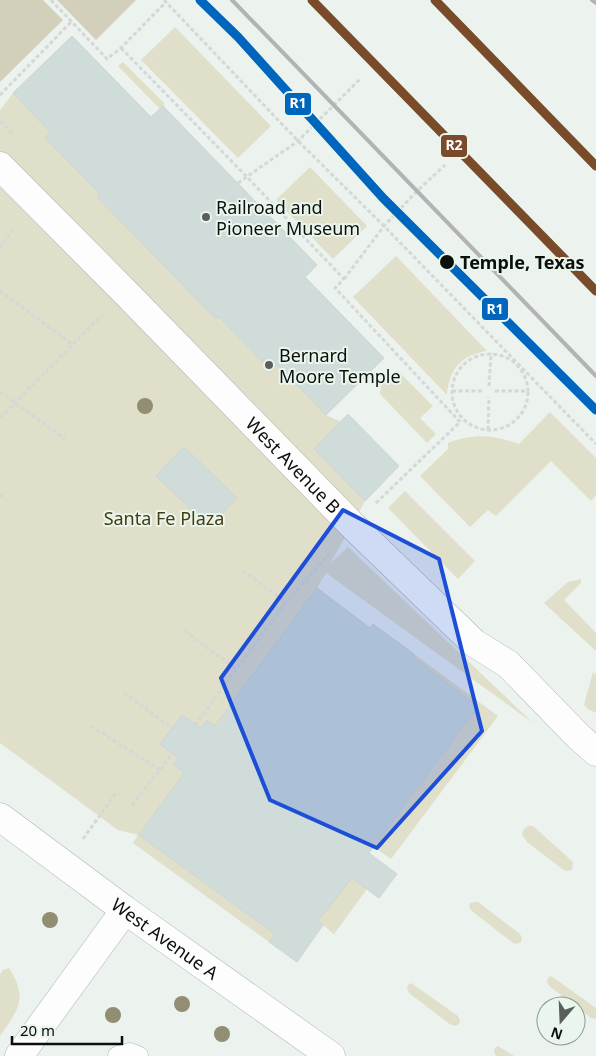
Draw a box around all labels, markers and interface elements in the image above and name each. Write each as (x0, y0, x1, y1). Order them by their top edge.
line badge: R1 (284, 92, 312, 116)
text: R1 (289, 93, 307, 112)
line badge: R2 (440, 134, 468, 158)
text: R2 (445, 135, 463, 154)
place label: Railroad and Pioneer Museum (216, 195, 360, 240)
marker: Railroad and Pioneer Museum (200, 211, 212, 223)
place label: Temple, Texas (460, 250, 584, 274)
marker: Temple, Texas (438, 253, 456, 271)
line badge: R1 (481, 297, 509, 321)
text: R1 (486, 299, 504, 318)
place label: Bernard Moore Temple (279, 343, 401, 388)
marker: Bernard Moore Temple (263, 359, 275, 371)
street label: West Avenue B (241, 411, 346, 518)
park label: Santa Fe Plaza (104, 506, 224, 530)
street label: West Avenue A (107, 892, 224, 985)
north arrow (536, 996, 586, 1046)
scale bar (12, 1014, 122, 1046)
text: 20 m (20, 1020, 55, 1040)
text: N (548, 1023, 565, 1045)

